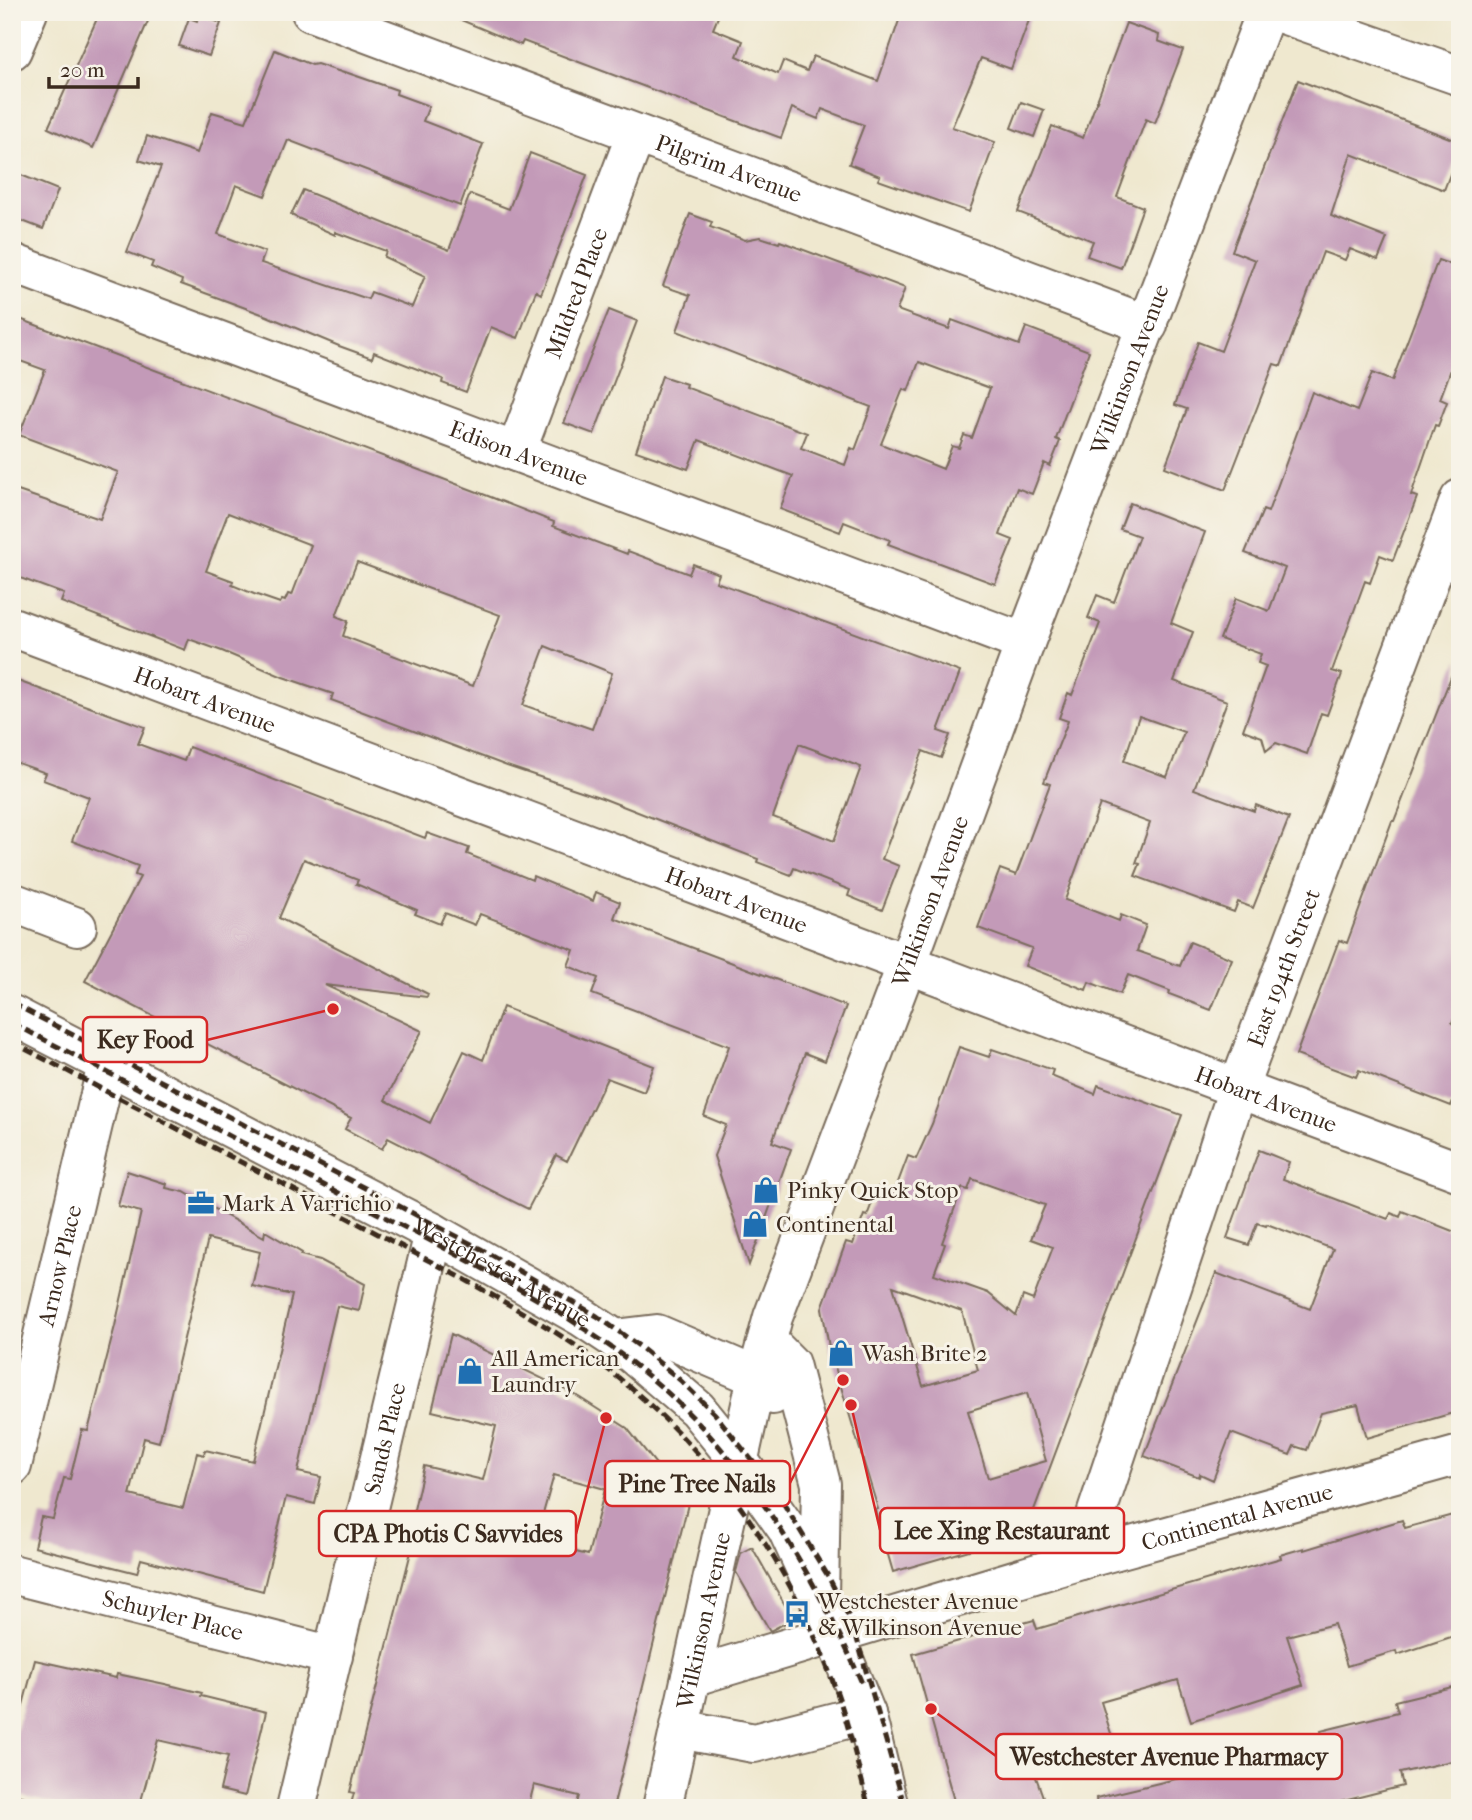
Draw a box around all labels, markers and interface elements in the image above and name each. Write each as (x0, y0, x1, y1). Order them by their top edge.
scale bar (49, 46, 138, 90)
text: 20 m (60, 58, 105, 82)
street label: Pilgrim Avenue (652, 129, 806, 208)
street label: Mildred Place (540, 224, 613, 362)
street label: Wilkinson Avenue (1085, 280, 1175, 459)
street label: Edison Avenue (445, 415, 591, 492)
street label: Hobart Avenue (130, 661, 279, 739)
street label: Wilkinson Avenue (886, 812, 974, 992)
street label: Hobart Avenue (661, 861, 811, 939)
street label: East 194th Street (1242, 885, 1326, 1051)
callout: Key Food (83, 1017, 207, 1062)
text: Key Food (97, 1026, 194, 1054)
street label: Hobart Avenue (1191, 1061, 1341, 1138)
shop icon: Pinky Quick Stop (751, 1175, 781, 1205)
place label: Pinky Quick Stop (787, 1177, 959, 1204)
office icon: Mark A Varrichio (186, 1188, 216, 1218)
place label: Mark A Varrichio (222, 1190, 392, 1217)
street label: Arnow Place (32, 1202, 87, 1330)
shop icon: Continental (740, 1209, 770, 1239)
street label: Westchester Avenue (407, 1211, 596, 1333)
place label: Continental (776, 1211, 895, 1238)
shop icon: Wash Brite 2 (826, 1338, 856, 1368)
place label: Wash Brite 2 (861, 1340, 988, 1367)
place label: All American Laundry (490, 1345, 620, 1398)
shop icon: All American Laundry (455, 1356, 485, 1386)
street label: Sands Place (359, 1380, 412, 1497)
callout: Pine Tree Nails (605, 1461, 790, 1506)
text: Pine Tree Nails (618, 1470, 776, 1498)
street label: Continental Avenue (1138, 1478, 1336, 1557)
callout: Lee Xing Restaurant (880, 1508, 1124, 1553)
callout: CPA Photis C Savvides (319, 1511, 576, 1556)
text: Lee Xing Restaurant (894, 1517, 1110, 1545)
text: CPA Photis C Savvides (333, 1520, 563, 1548)
street label: Wilkinson Avenue (671, 1530, 736, 1712)
street label: Schuyler Place (100, 1585, 246, 1646)
place label: Westchester Avenue & Wilkinson Avenue (817, 1588, 1022, 1641)
bus stop icon: Westchester Avenue & Wilkinson Avenue (782, 1599, 812, 1629)
callout: Westchester Avenue Pharmacy (996, 1734, 1342, 1779)
text: Westchester Avenue Pharmacy (1009, 1743, 1329, 1771)

